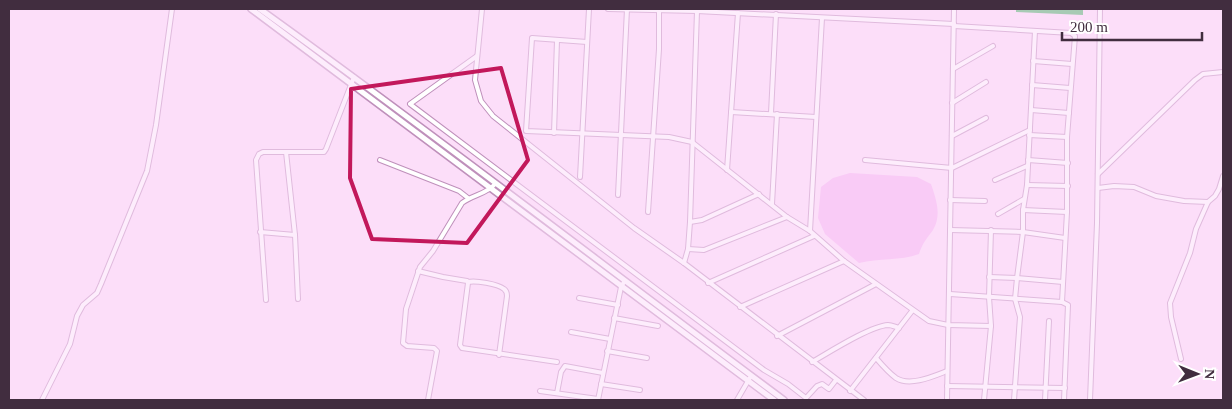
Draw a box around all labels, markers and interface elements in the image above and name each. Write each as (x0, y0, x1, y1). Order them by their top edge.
scale bar (1062, 10, 1202, 42)
text: 200 m (1070, 19, 1108, 35)
north arrow (1172, 349, 1222, 399)
text: N (1202, 369, 1217, 379)

